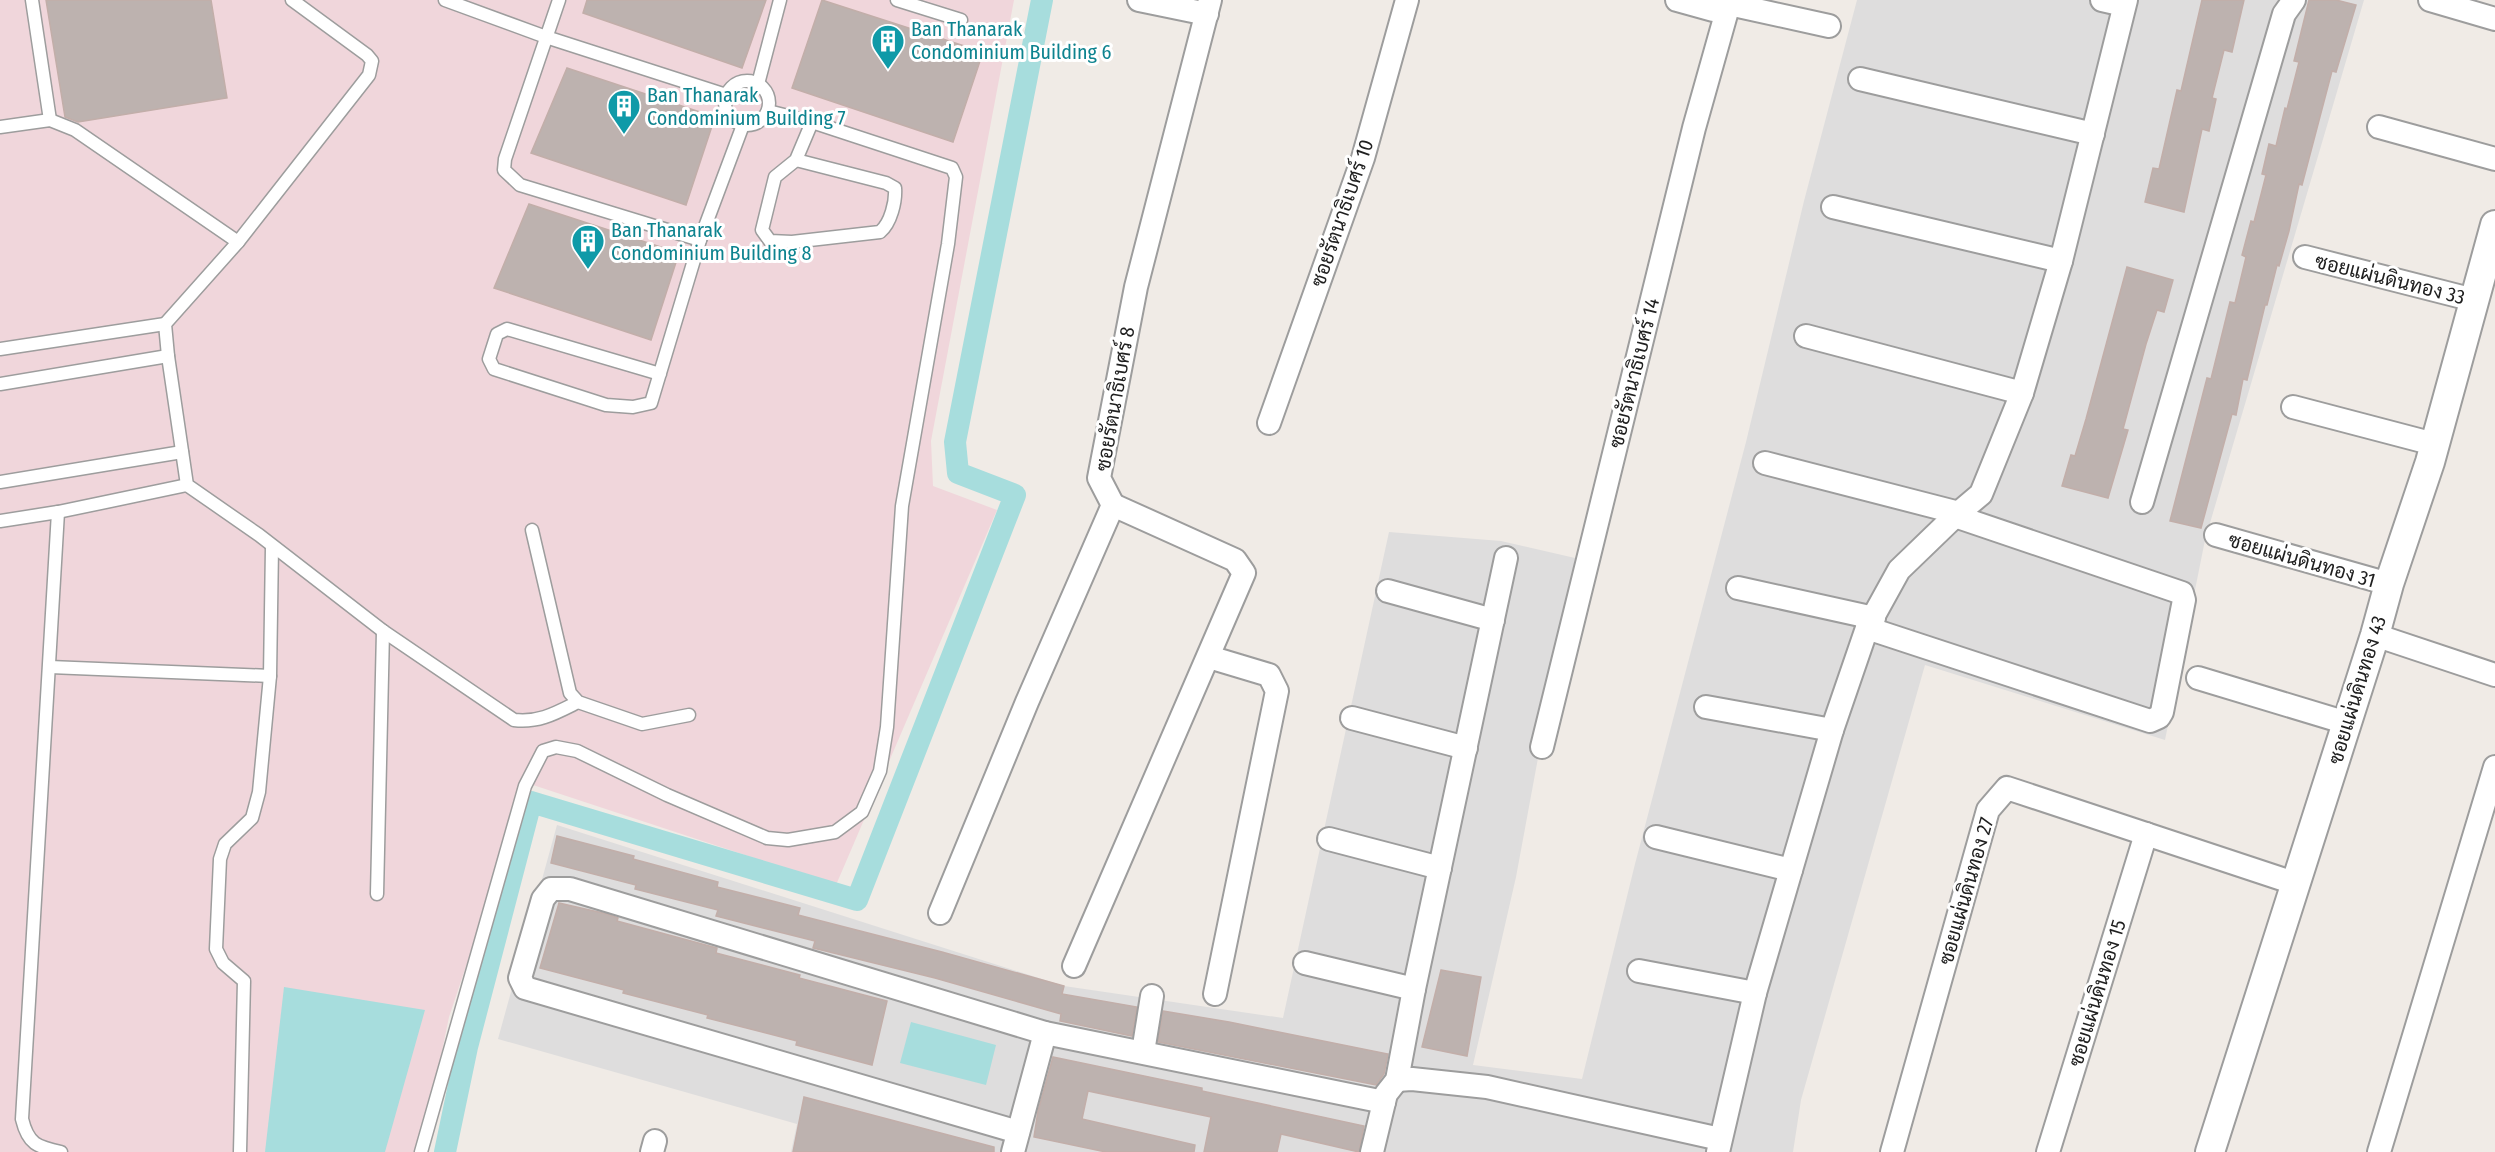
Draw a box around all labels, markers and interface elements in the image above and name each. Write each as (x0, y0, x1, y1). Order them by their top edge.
place label: Ban Thanarak Condominium Building 6 (911, 17, 1112, 64)
building icon: Ban Thanarak Condominium Building 6 (870, 23, 906, 70)
place label: Ban Thanarak Condominium Building 7 (647, 83, 846, 130)
building icon: Ban Thanarak Condominium Building 7 (606, 88, 642, 135)
street label: ซอยรัตนาธิเบศร์ 10 (1304, 135, 1378, 290)
place label: Ban Thanarak Condominium Building 8 (611, 218, 812, 265)
building icon: Ban Thanarak Condominium Building 8 (570, 223, 606, 270)
street label: ซอยแผ่นดินทอง 33 (2313, 249, 2467, 309)
street label: ซอยรัตนาธิเบศร์ 14 (1602, 295, 1664, 450)
street label: ซอยรัตนาธิเบศร์ 8 (1089, 325, 1140, 473)
street label: ซอยแผ่นดินทอง 31 (2226, 528, 2378, 592)
street label: ซอยแผ่นดินทอง 43 (2323, 613, 2391, 767)
street label: ซอยแผ่นดินทอง 27 (1933, 815, 1999, 967)
street label: ซอยแผ่นดินทอง 15 (2063, 917, 2131, 1069)

